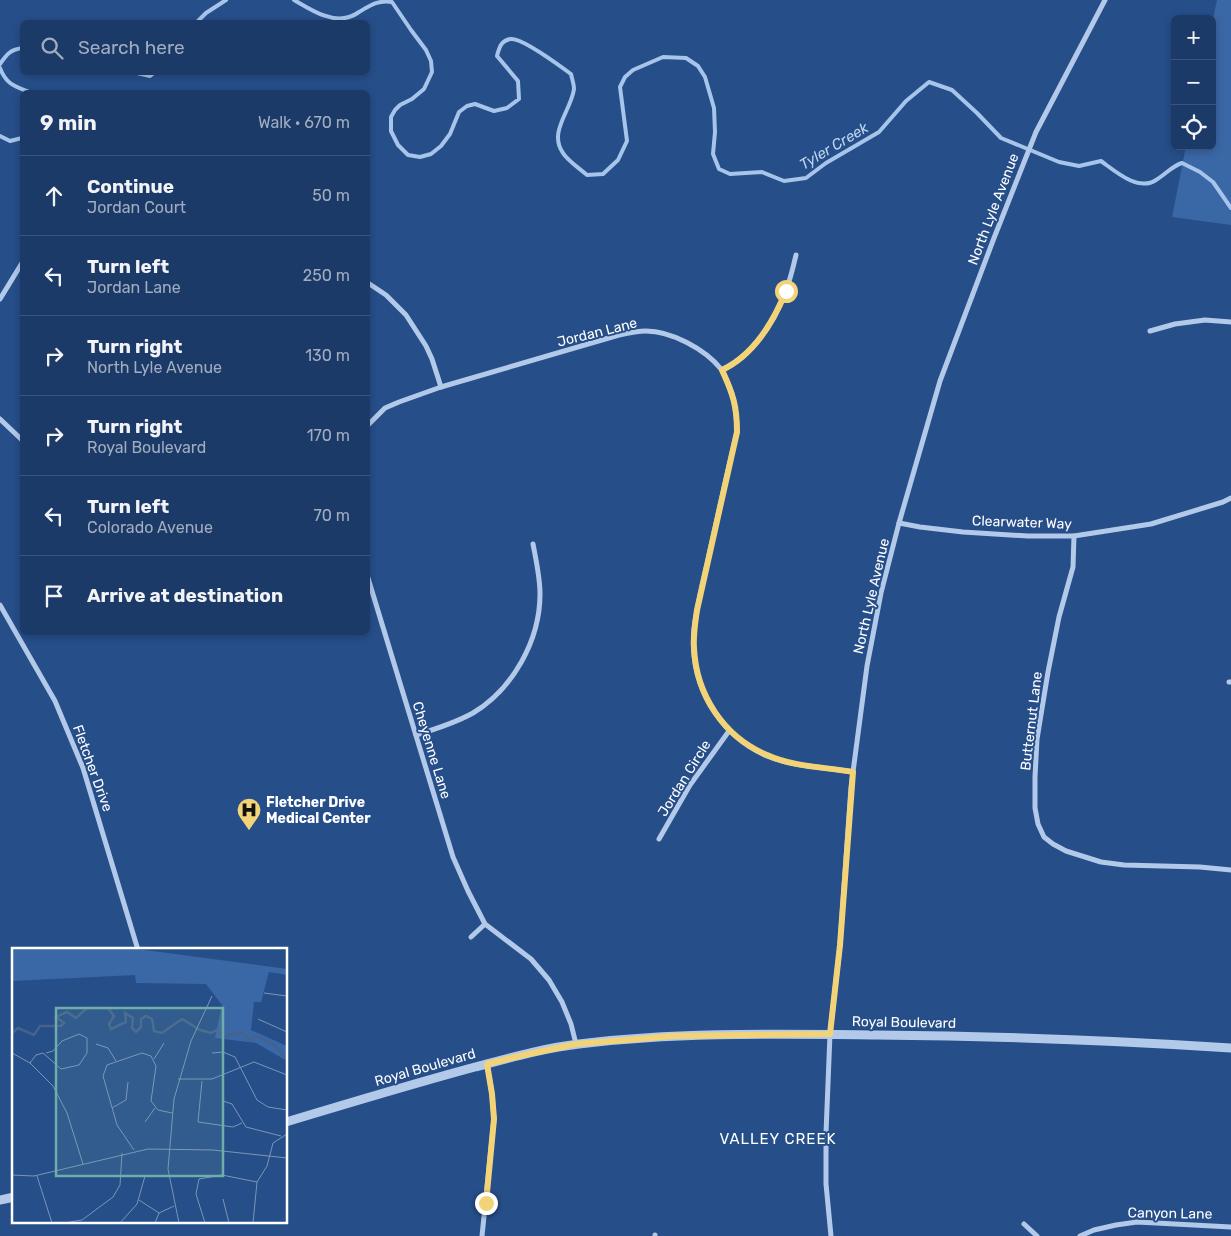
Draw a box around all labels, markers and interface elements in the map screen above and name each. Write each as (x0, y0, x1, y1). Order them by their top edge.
map controls (1171, 15, 1216, 150)
button: + (1171, 15, 1216, 60)
search box (20, 20, 370, 75)
icon: search (38, 34, 66, 62)
text: Search here (78, 36, 185, 59)
button: − (1171, 60, 1216, 105)
button: locate (1171, 105, 1216, 150)
text: 9 min (40, 110, 97, 135)
text: Walk · 670 m (258, 113, 350, 132)
water label: Tyler Creek (796, 118, 872, 174)
street label: North Lyle Avenue (964, 151, 1023, 267)
text: Continue (87, 175, 174, 198)
icon: ahead (40, 182, 68, 210)
text: 50 m (312, 186, 350, 205)
text: Jordan Court (87, 198, 186, 217)
text: Turn left (87, 255, 169, 278)
icon: left (40, 262, 68, 290)
text: 250 m (303, 266, 350, 285)
text: Jordan Lane (87, 278, 181, 297)
route start (775, 280, 798, 303)
street label: Jordan Lane (555, 314, 639, 351)
text: Turn right (87, 335, 182, 358)
icon: right (40, 342, 68, 370)
text: 130 m (305, 346, 350, 365)
text: North Lyle Avenue (87, 358, 222, 377)
text: Turn right (87, 415, 182, 438)
icon: right (40, 422, 68, 450)
text: 170 m (307, 426, 350, 445)
text: Royal Boulevard (87, 438, 206, 457)
text: Turn left (87, 495, 169, 518)
icon: left (40, 502, 68, 530)
text: 70 m (313, 506, 350, 525)
street label: Clearwater Way (972, 512, 1073, 533)
text: Colorado Avenue (87, 518, 213, 537)
street label: North Lyle Avenue (850, 537, 893, 656)
icon: arrive (40, 582, 68, 610)
text: Arrive at destination (87, 584, 283, 607)
street label: Butternut Lane (1017, 670, 1046, 772)
street label: Cheyenne Lane (409, 699, 454, 801)
street label: Fletcher Drive (69, 722, 116, 814)
street label: Jordan Circle (654, 737, 715, 820)
place label: Fletcher Drive Medical Center (266, 794, 371, 827)
hospital icon: Fletcher Drive Medical Center (236, 797, 262, 831)
inset map (12, 948, 288, 1224)
street label: Royal Boulevard (852, 1013, 956, 1032)
street label: Royal Boulevard (373, 1045, 478, 1090)
district label: VALLEY CREEK (719, 1130, 837, 1148)
route end (475, 1192, 498, 1215)
street label: Canyon Lane (1128, 1204, 1213, 1223)

